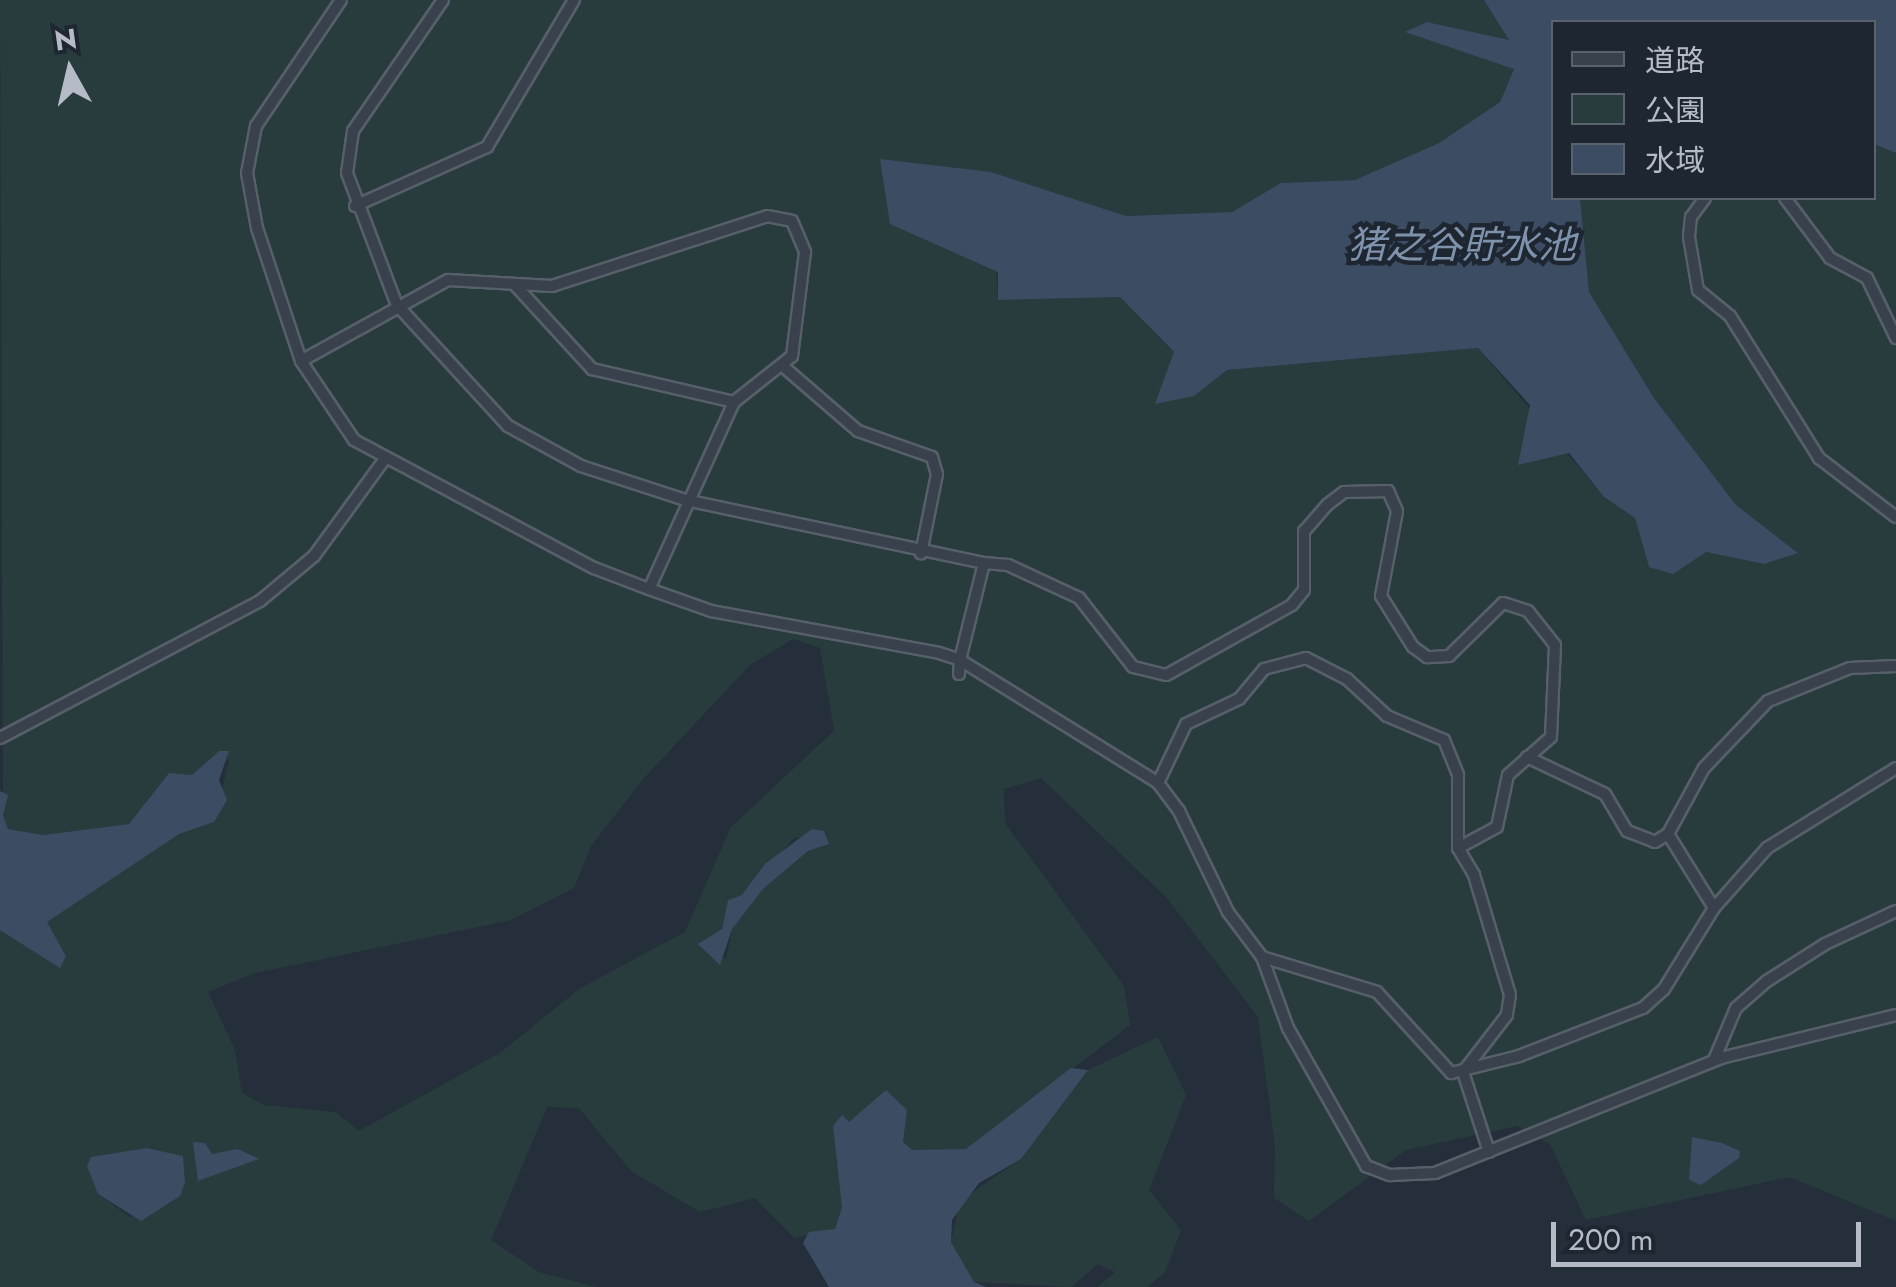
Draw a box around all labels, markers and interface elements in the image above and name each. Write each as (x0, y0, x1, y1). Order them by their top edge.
text: N (52, 18, 80, 62)
north arrow (20, 20, 120, 120)
legend (1551, 20, 1876, 200)
text: 道路 (1645, 39, 1705, 82)
text: 公園 (1645, 89, 1705, 132)
text: 水域 (1645, 139, 1705, 182)
water label: 猪之谷貯水池 (1348, 222, 1576, 268)
scale bar (1556, 1202, 1866, 1264)
text: 200 m (1568, 1218, 1653, 1261)

